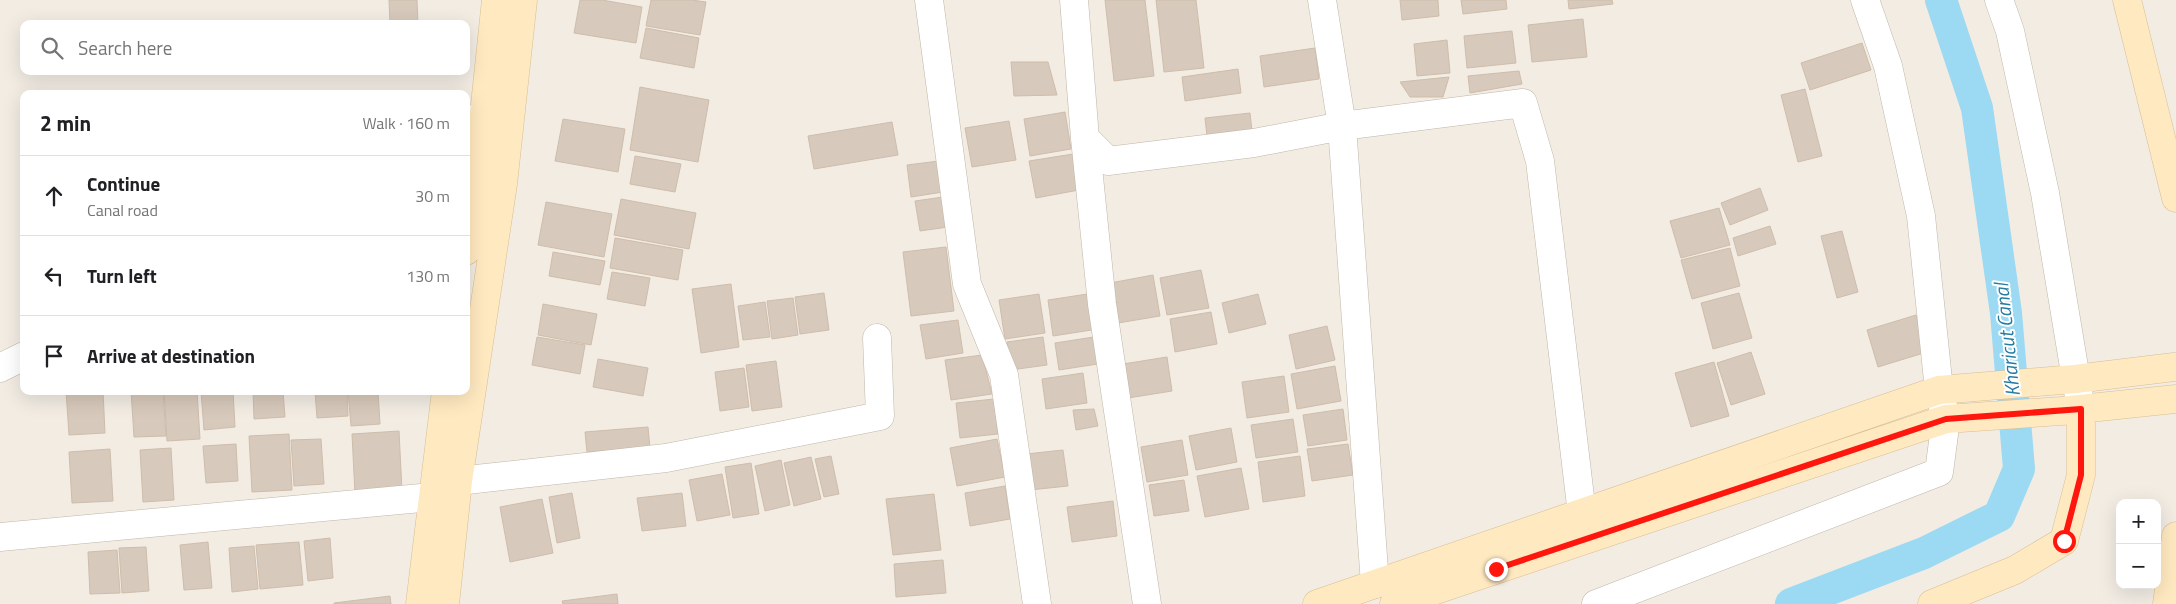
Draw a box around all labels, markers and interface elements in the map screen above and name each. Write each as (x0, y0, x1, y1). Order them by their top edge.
search box (20, 20, 470, 75)
text: Search here (78, 33, 172, 62)
icon: search (38, 34, 66, 62)
text: 2 min (40, 107, 91, 139)
text: Walk · 160 m (362, 111, 450, 135)
text: Continue (87, 169, 160, 198)
icon: ahead (40, 182, 68, 210)
text: 30 m (415, 184, 450, 208)
text: Canal road (87, 198, 158, 222)
text: Turn left (87, 261, 157, 290)
icon: left (40, 262, 68, 290)
text: 130 m (406, 264, 450, 288)
water label: Kharicut Canal (1985, 279, 2028, 398)
text: Arrive at destination (87, 341, 255, 370)
icon: arrive (40, 342, 68, 370)
map controls (2116, 499, 2161, 589)
button: + (2116, 499, 2161, 544)
route start (2053, 530, 2076, 553)
button: − (2116, 544, 2161, 589)
route end (1485, 558, 1508, 581)

